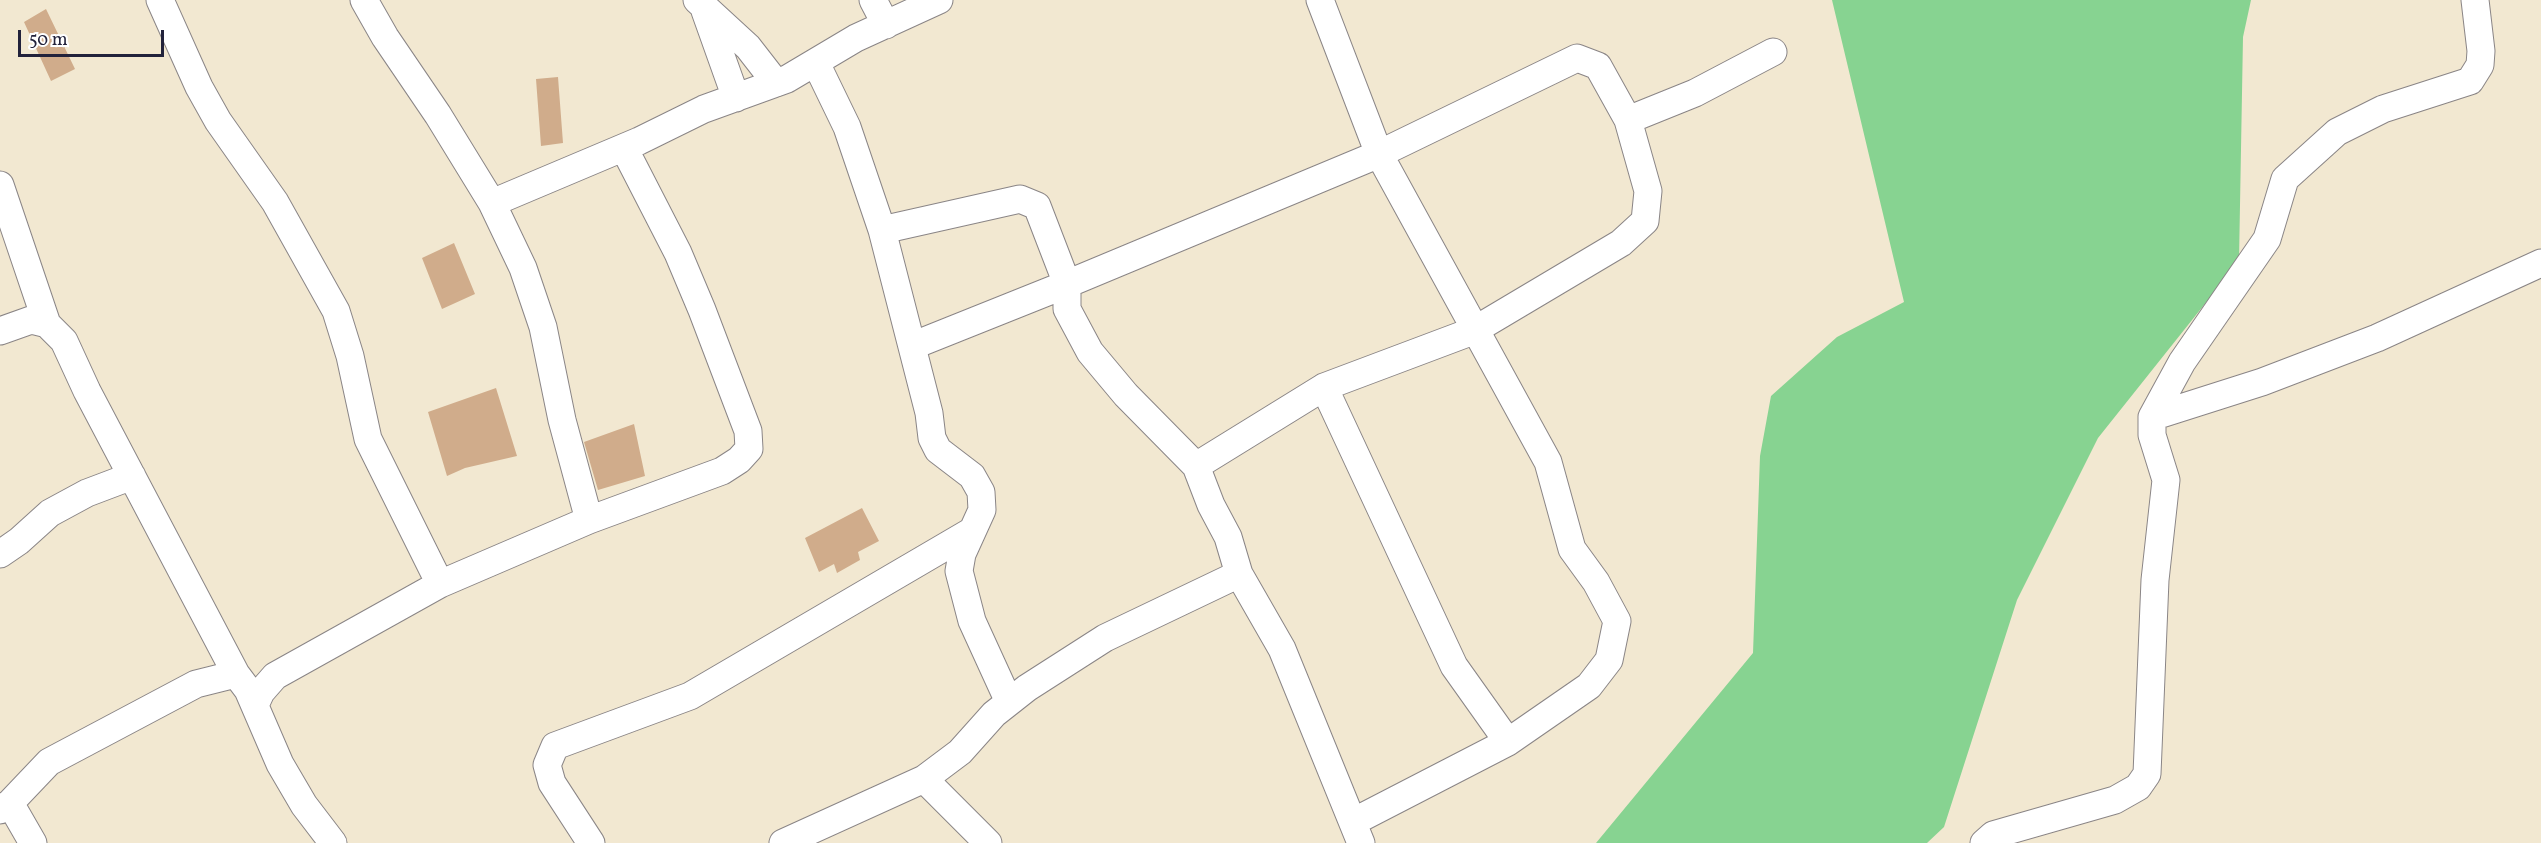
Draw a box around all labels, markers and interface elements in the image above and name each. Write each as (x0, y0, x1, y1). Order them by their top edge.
scale bar (21, 18, 166, 56)
text: 50 m (29, 28, 68, 53)

